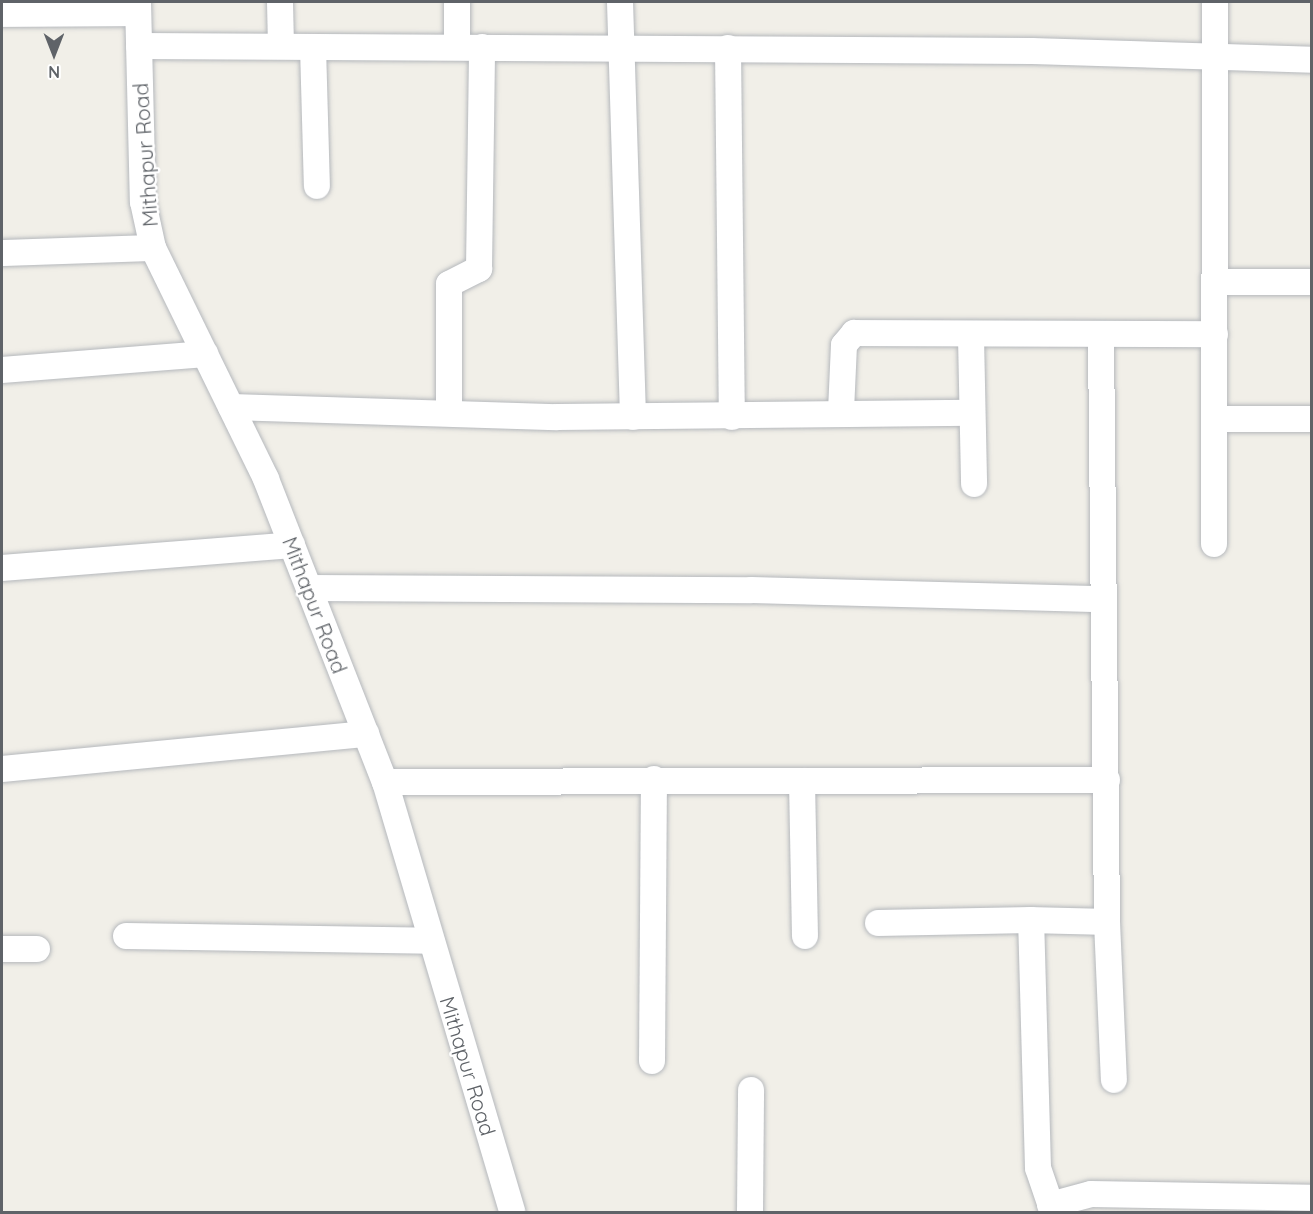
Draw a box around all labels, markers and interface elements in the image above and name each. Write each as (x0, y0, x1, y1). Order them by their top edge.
north arrow (24, 24, 84, 84)
text: N (48, 62, 60, 82)
street label: Mithapur Road (127, 82, 163, 228)
street label: Mithapur Road (277, 533, 353, 677)
street label: Mithapur Road (435, 993, 501, 1139)

